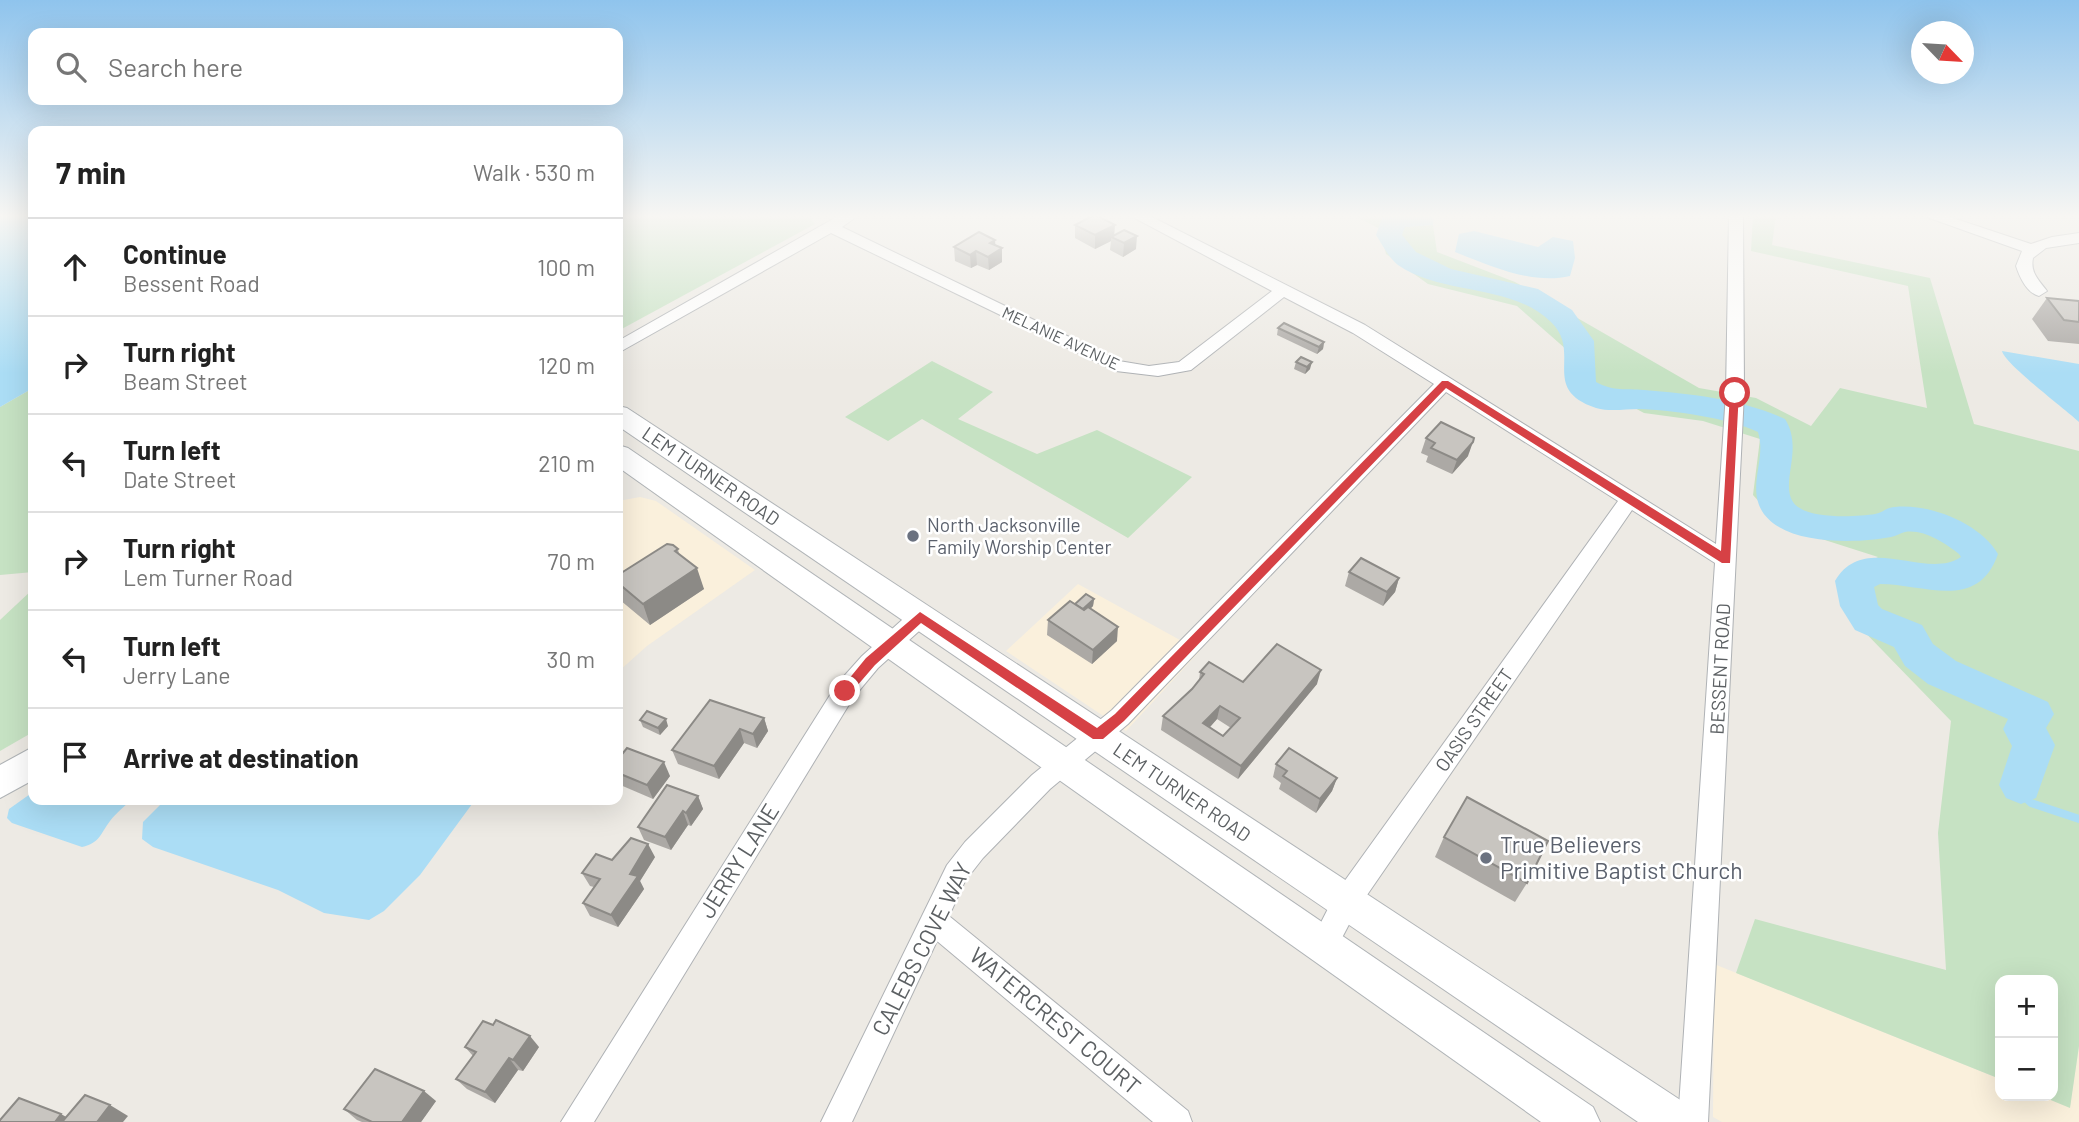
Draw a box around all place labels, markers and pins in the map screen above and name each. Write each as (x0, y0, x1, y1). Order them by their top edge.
place label: North Jacksonville Family Worship Center (927, 513, 1111, 558)
marker: North Jacksonville Family Worship Center (905, 528, 921, 544)
place label: True Believers Primitive Baptist Church (1500, 830, 1743, 884)
marker: True Believers Primitive Baptist Church (1478, 850, 1494, 866)

